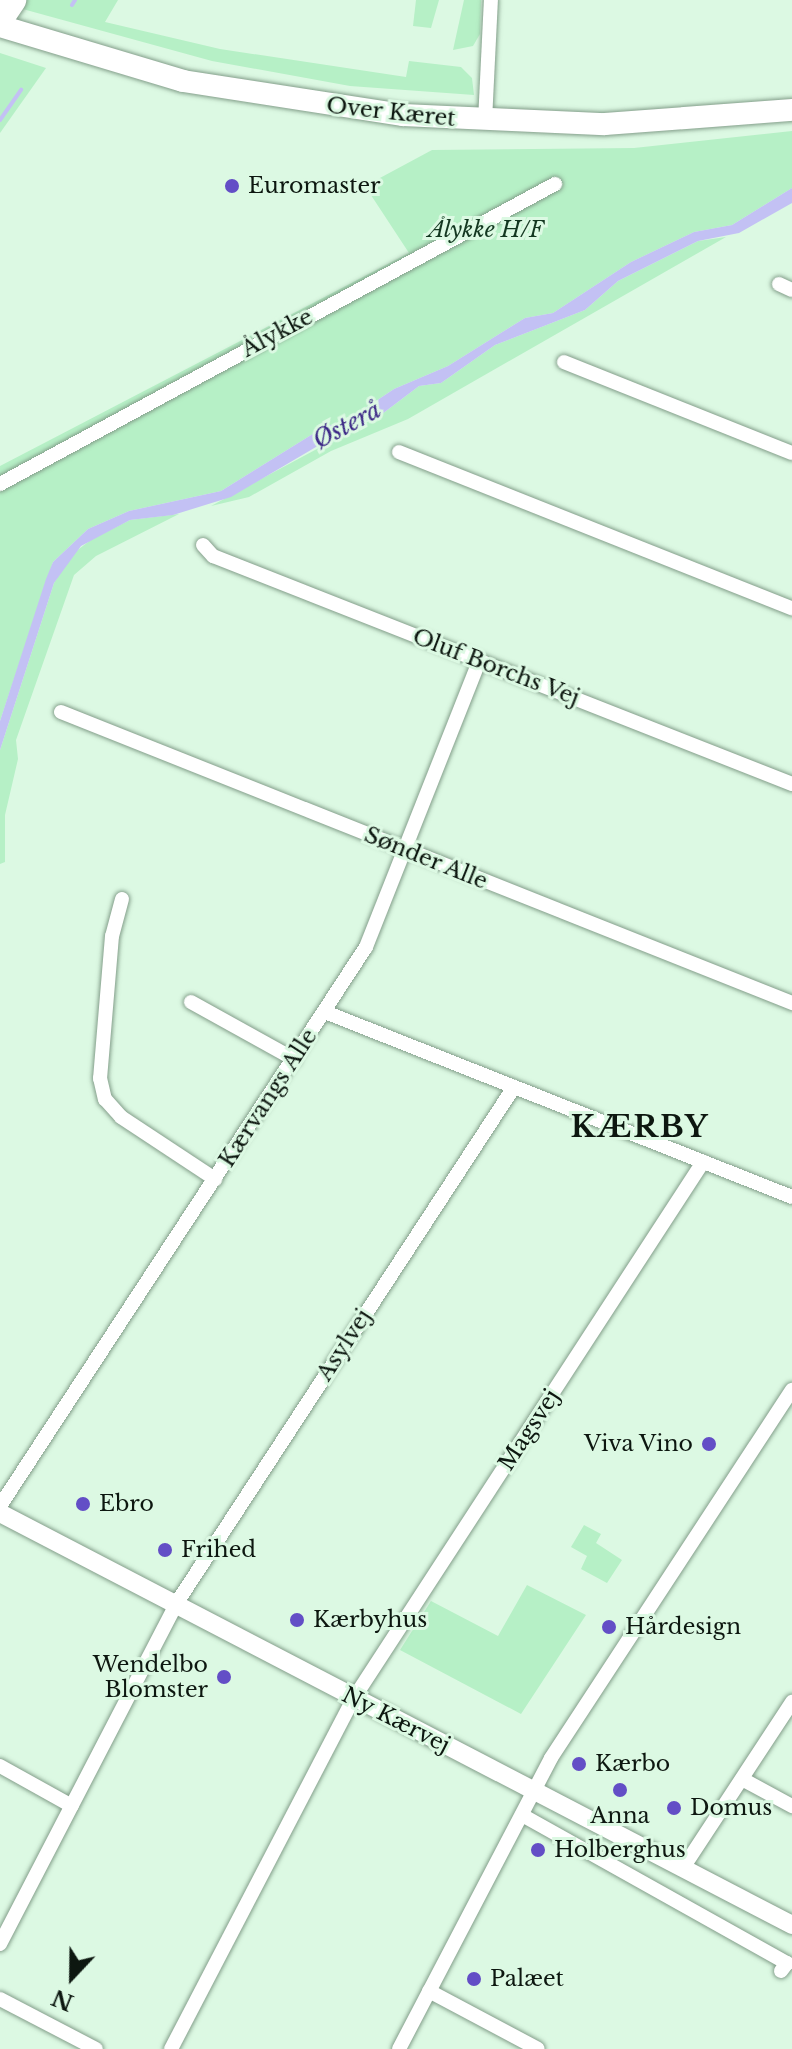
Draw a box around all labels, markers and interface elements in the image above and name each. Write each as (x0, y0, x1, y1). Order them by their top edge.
street label: Over Kæret (325, 92, 457, 132)
place label: Euromaster (248, 173, 381, 199)
marker: Euromaster (223, 177, 241, 195)
park label: Ålykke H/F (428, 217, 544, 243)
street label: Ålykke (237, 303, 317, 363)
water label: Østerå (308, 395, 386, 455)
street label: Oluf Borchs Vej (409, 623, 583, 711)
street label: Sønder Alle (360, 821, 492, 895)
street label: Kærvangs Alle (213, 1024, 323, 1172)
district label: KÆRBY (571, 1109, 709, 1145)
street label: Asylvej (311, 1304, 377, 1386)
street label: Magsvej (493, 1385, 565, 1475)
place label: Viva Vino (583, 1431, 693, 1457)
marker: Viva Vino (700, 1435, 718, 1453)
place label: Ebro (99, 1491, 154, 1517)
marker: Ebro (74, 1495, 92, 1513)
place label: Frihed (181, 1537, 256, 1563)
marker: Frihed (156, 1541, 174, 1559)
place label: Kærbyhus (313, 1607, 427, 1633)
marker: Kærbyhus (288, 1611, 306, 1629)
place label: Hårdesign (625, 1614, 741, 1640)
marker: Hårdesign (600, 1618, 618, 1636)
place label: Wendelbo Blomster (93, 1651, 208, 1702)
marker: Wendelbo Blomster (215, 1668, 233, 1686)
street label: Ny Kærvej (337, 1681, 455, 1759)
place label: Kærbo (595, 1751, 670, 1777)
marker: Kærbo (570, 1755, 588, 1773)
marker: Anna (611, 1781, 629, 1799)
place label: Domus (690, 1795, 772, 1821)
marker: Domus (665, 1799, 683, 1817)
place label: Anna (590, 1803, 650, 1829)
place label: Holberghus (554, 1837, 686, 1863)
marker: Holberghus (529, 1841, 547, 1859)
north arrow (32, 1937, 112, 2017)
place label: Palæet (490, 1966, 564, 1992)
marker: Palæet (465, 1970, 483, 1988)
text: N (48, 1983, 77, 2016)

